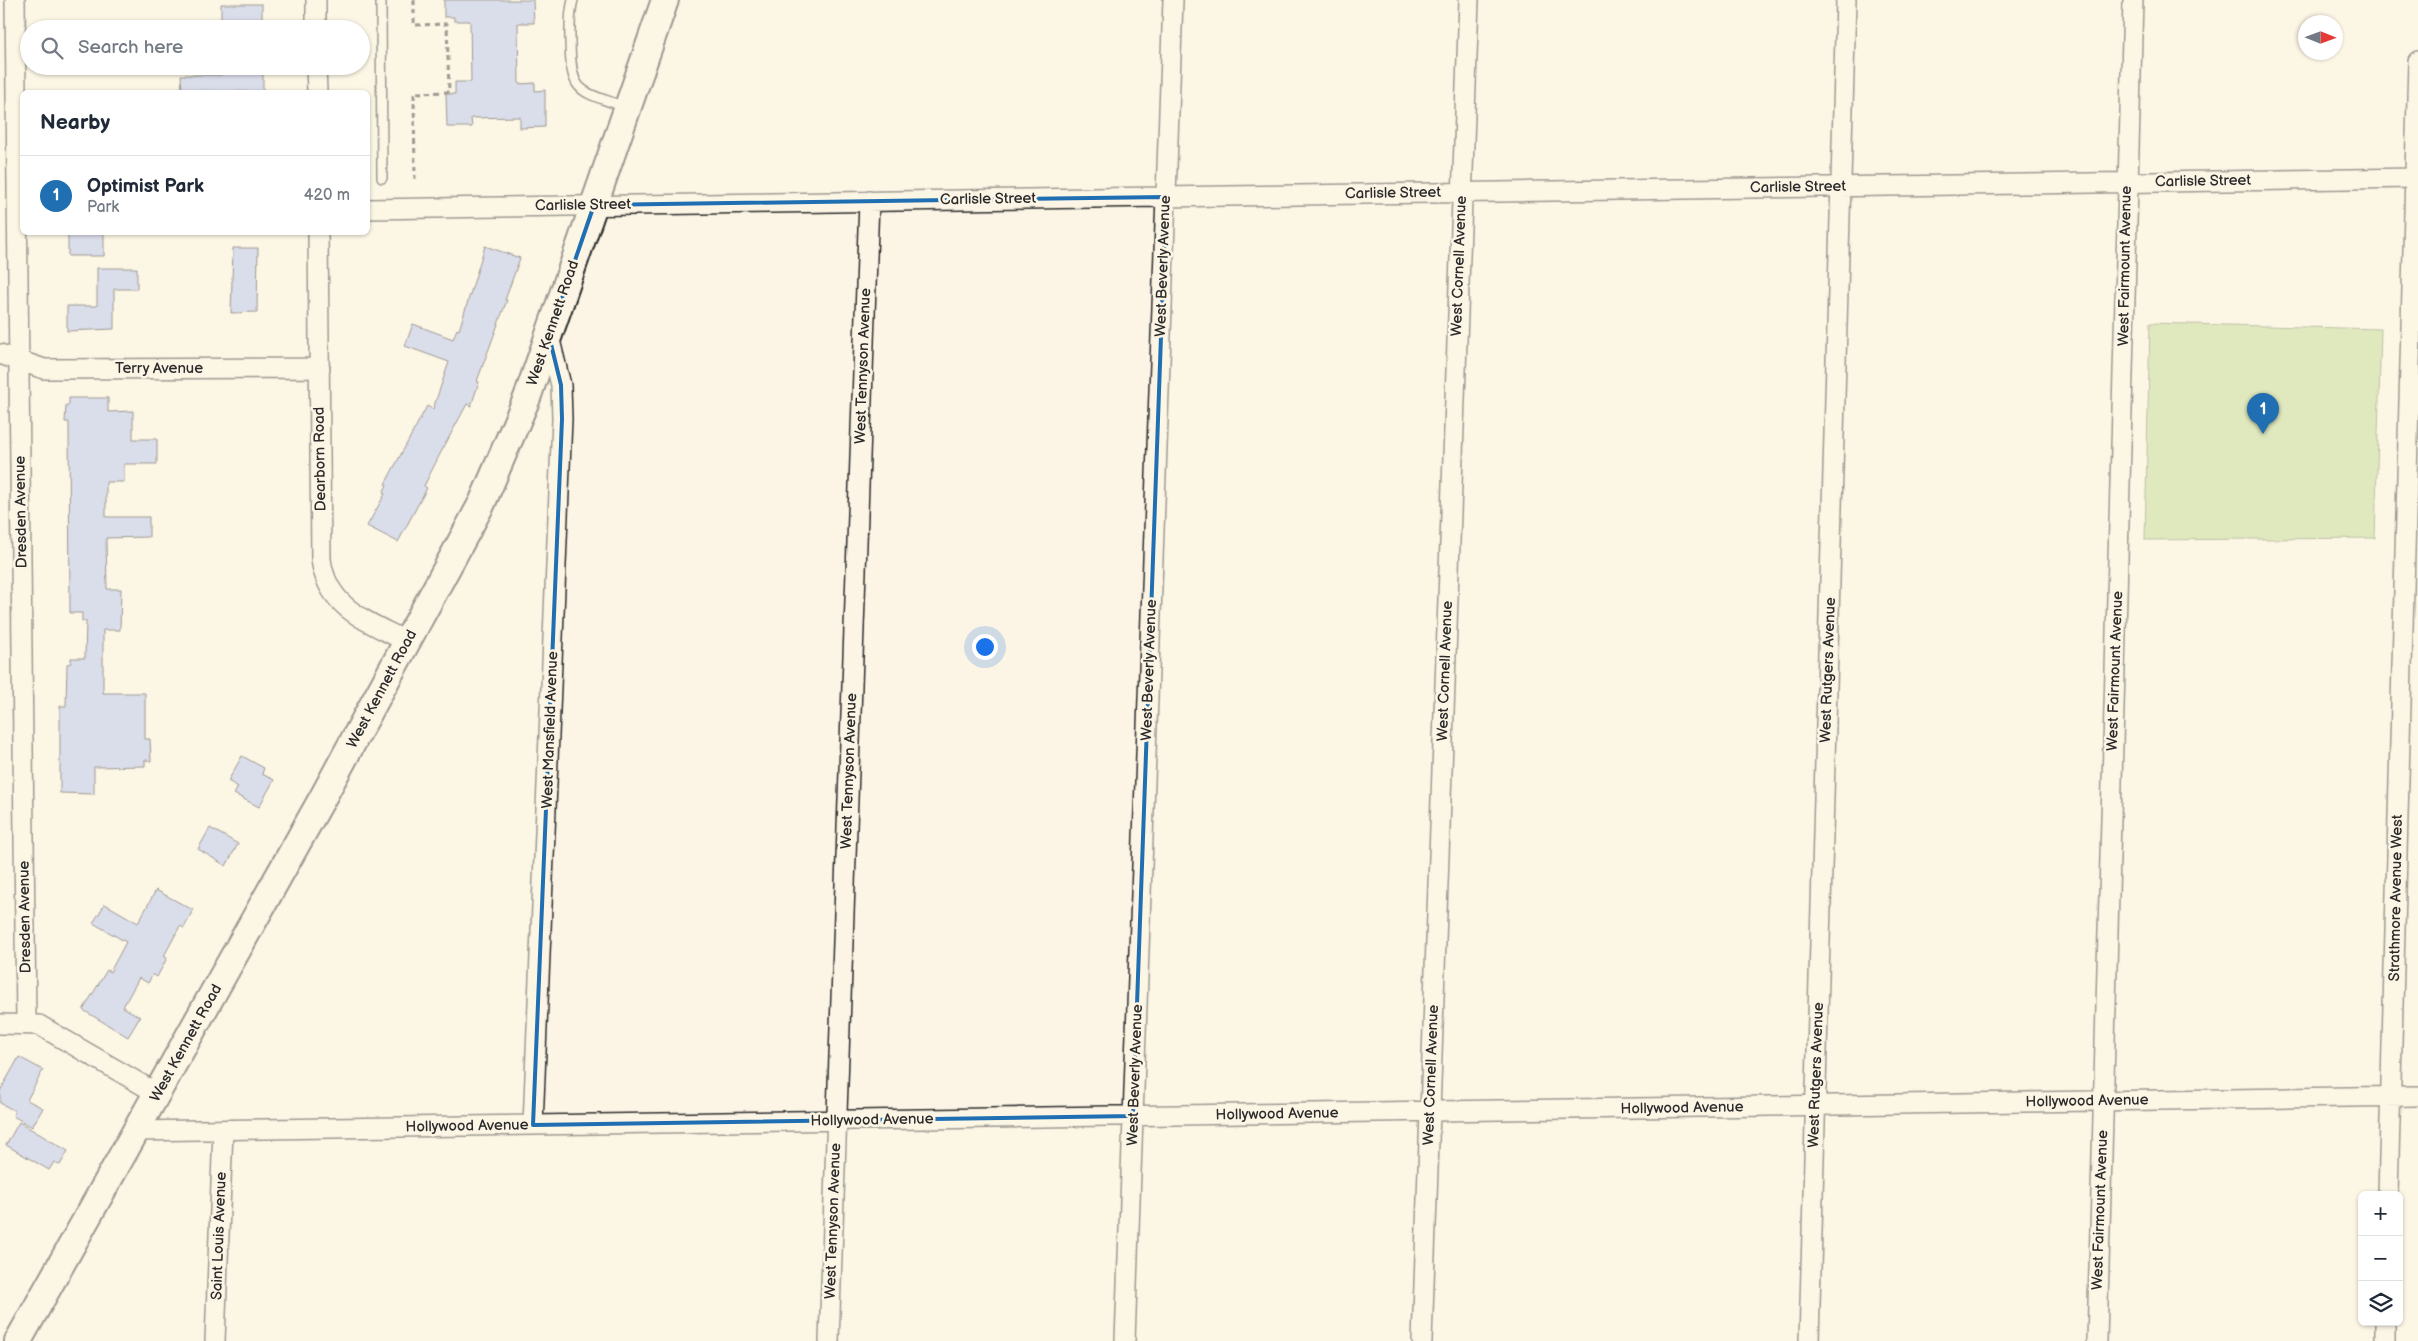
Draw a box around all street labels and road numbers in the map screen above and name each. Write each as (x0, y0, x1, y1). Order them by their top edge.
street label: Carlisle Street (2155, 171, 2252, 191)
street label: Carlisle Street (1750, 177, 1847, 197)
street label: Carlisle Street (1345, 183, 1442, 203)
street label: West Fairmount Avenue (2114, 186, 2136, 346)
street label: Carlisle Street (940, 189, 1037, 209)
street label: Carlisle Street (535, 195, 632, 215)
street label: West Beverly Avenue (1151, 195, 1175, 337)
street label: West Cornell Avenue (1447, 195, 1471, 337)
street label: West Kennett Road (523, 258, 583, 388)
street label: West Tennyson Avenue (851, 288, 875, 444)
street label: Terry Avenue (115, 359, 203, 378)
street label: Dearborn Road (310, 406, 330, 512)
street label: Dresden Avenue (11, 455, 31, 569)
street label: West Fairmount Avenue (2103, 590, 2127, 751)
street label: West Rutgers Avenue (1816, 597, 1840, 743)
street label: West Beverly Avenue (1137, 599, 1161, 741)
street label: West Cornell Avenue (1433, 600, 1457, 742)
street label: West Kennett Road (343, 626, 421, 752)
street label: West Mansfield Avenue (538, 651, 562, 809)
street label: West Tennyson Avenue (837, 693, 861, 849)
street label: Strathmore Avenue West (2385, 814, 2407, 982)
street label: Dresden Avenue (15, 860, 35, 974)
street label: West Kennett Road (146, 981, 226, 1105)
street label: West Rutgers Avenue (1804, 1002, 1828, 1148)
street label: West Beverly Avenue (1123, 1004, 1147, 1146)
street label: West Cornell Avenue (1419, 1004, 1443, 1146)
street label: Hollywood Avenue (2025, 1090, 2149, 1112)
street label: Hollywood Avenue (1620, 1097, 1744, 1119)
street label: Hollywood Avenue (1215, 1103, 1339, 1125)
street label: Hollywood Avenue (810, 1109, 934, 1131)
street label: Hollywood Avenue (405, 1115, 529, 1137)
street label: West Fairmount Avenue (2088, 1129, 2112, 1290)
street label: West Tennyson Avenue (821, 1143, 845, 1299)
street label: Saint Louis Avenue (207, 1171, 231, 1301)

